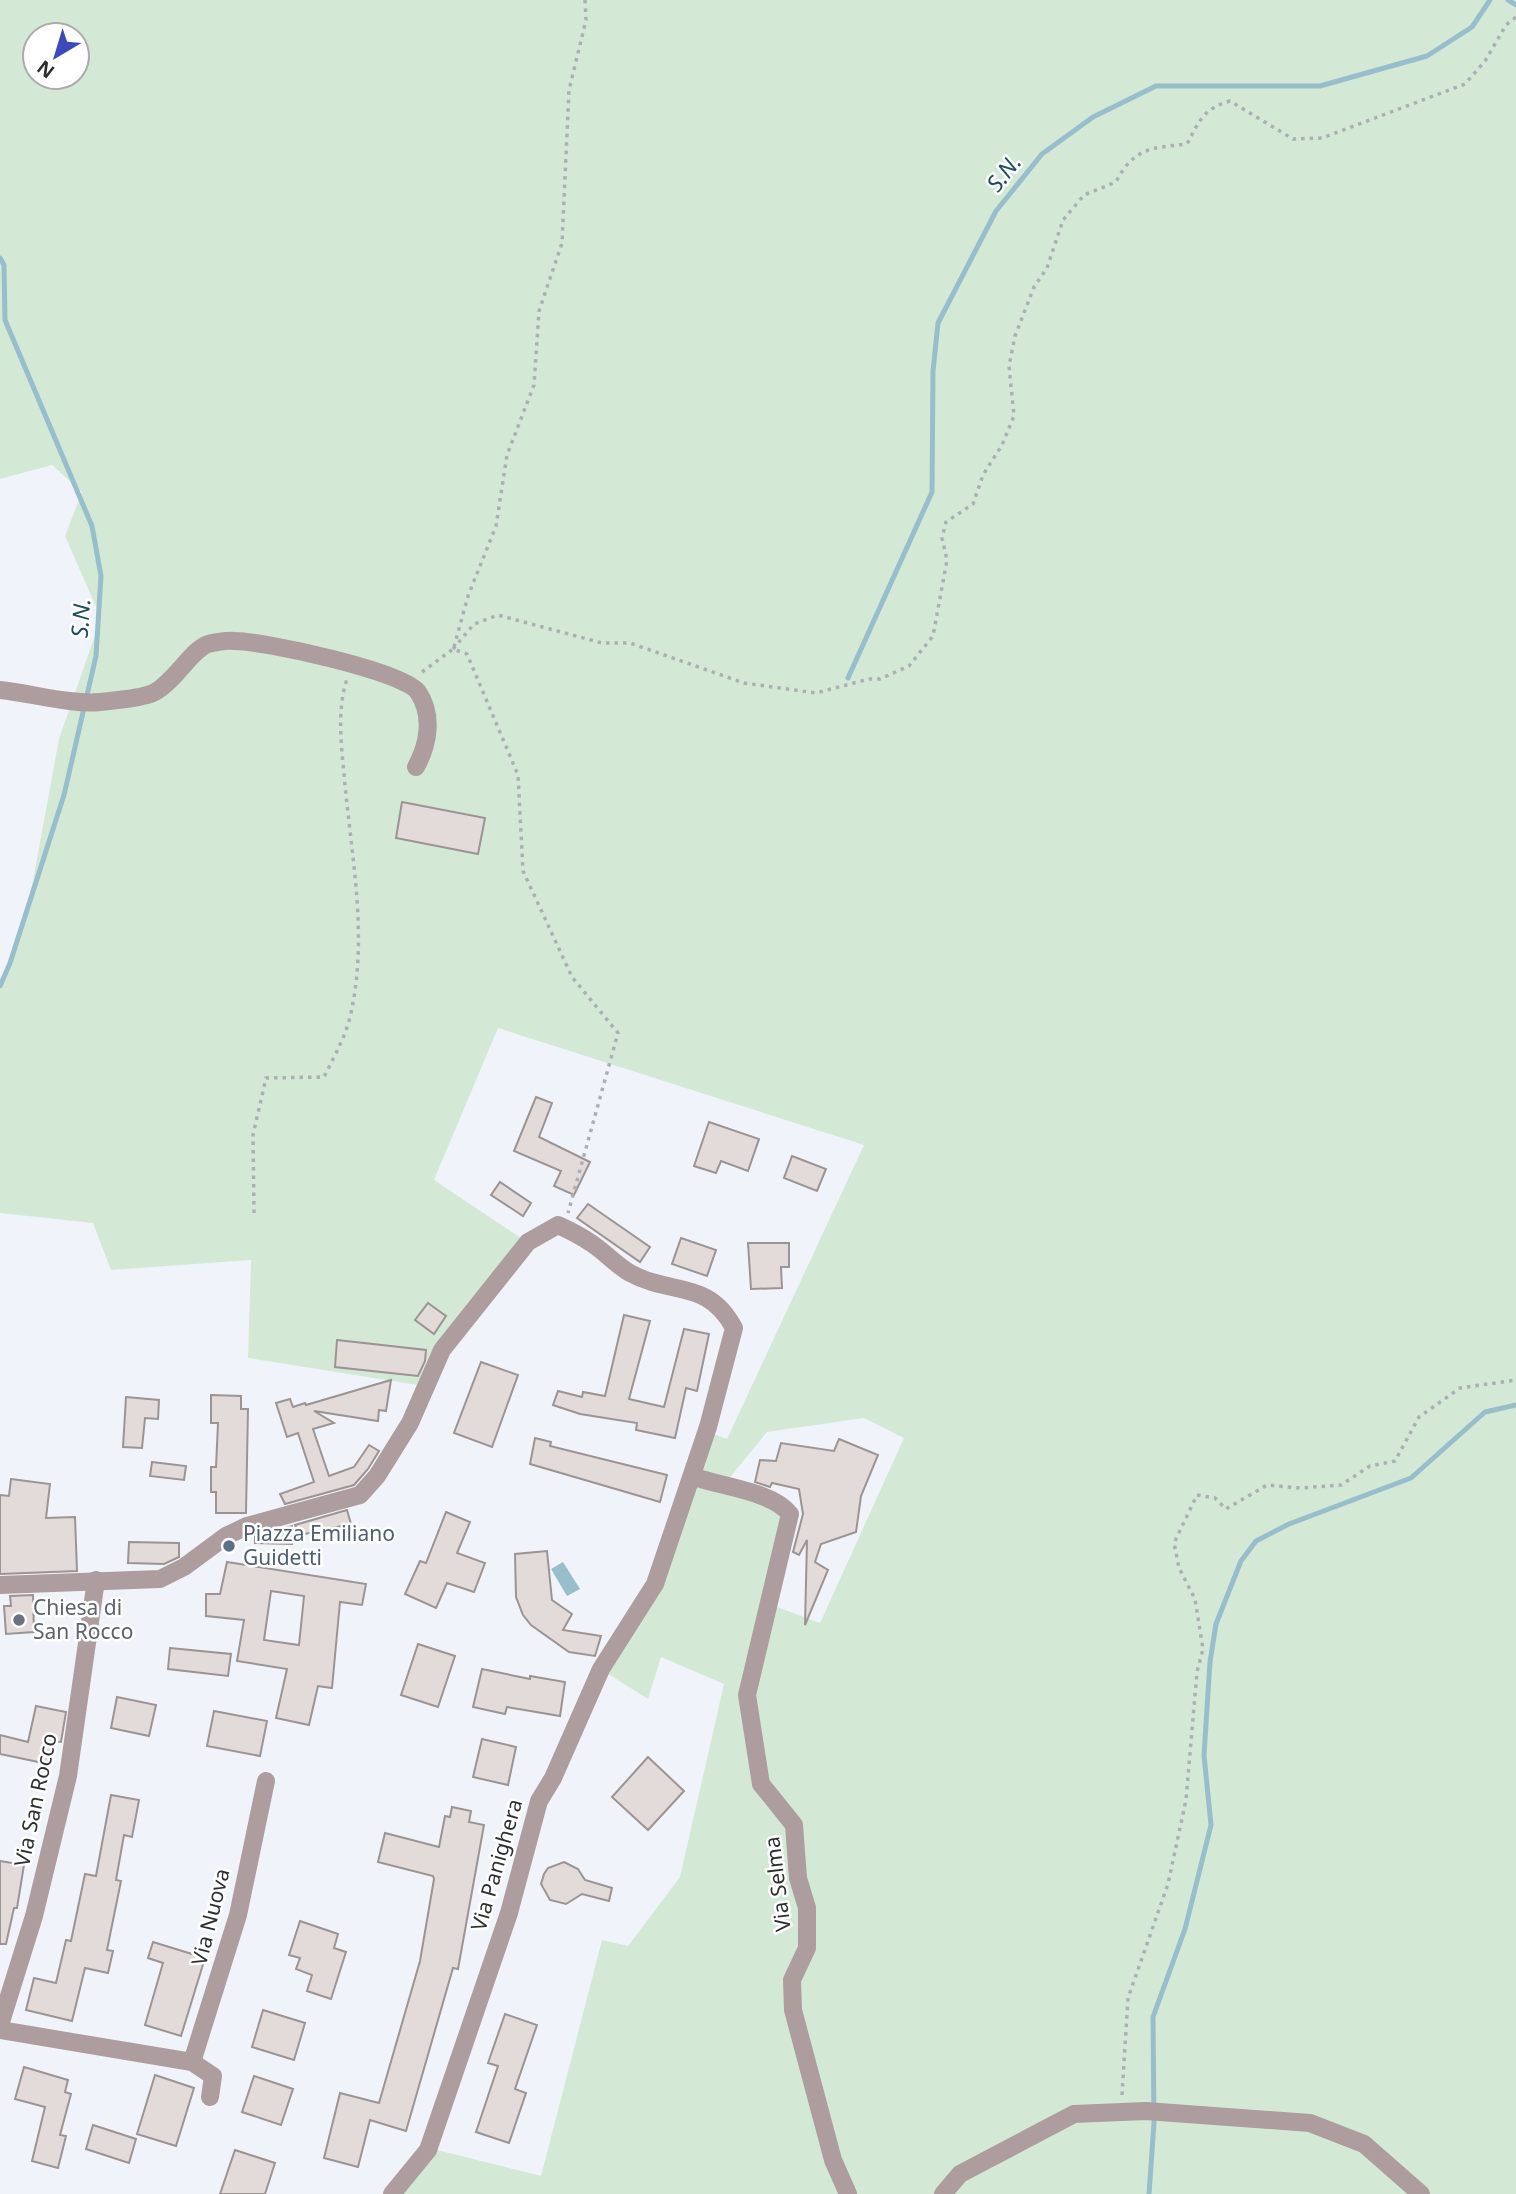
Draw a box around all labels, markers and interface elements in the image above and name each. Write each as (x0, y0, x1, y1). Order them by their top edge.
north arrow (21, 21, 91, 91)
text: N (31, 54, 60, 84)
water label: S.N. (978, 147, 1028, 198)
water label: S.N. (63, 597, 97, 639)
place label: Piazza Emiliano Guidetti (243, 1519, 395, 1571)
marker: Piazza Emiliano Guidetti (221, 1538, 237, 1554)
place label: Chiesa di San Rocco (33, 1593, 133, 1645)
marker: Chiesa di San Rocco (11, 1612, 27, 1628)
street label: Via San Rocco (7, 1731, 63, 1869)
street label: Via Panighera (464, 1796, 528, 1934)
street label: Via Selma (757, 1835, 797, 1933)
street label: Via Nuova (184, 1865, 236, 1968)

